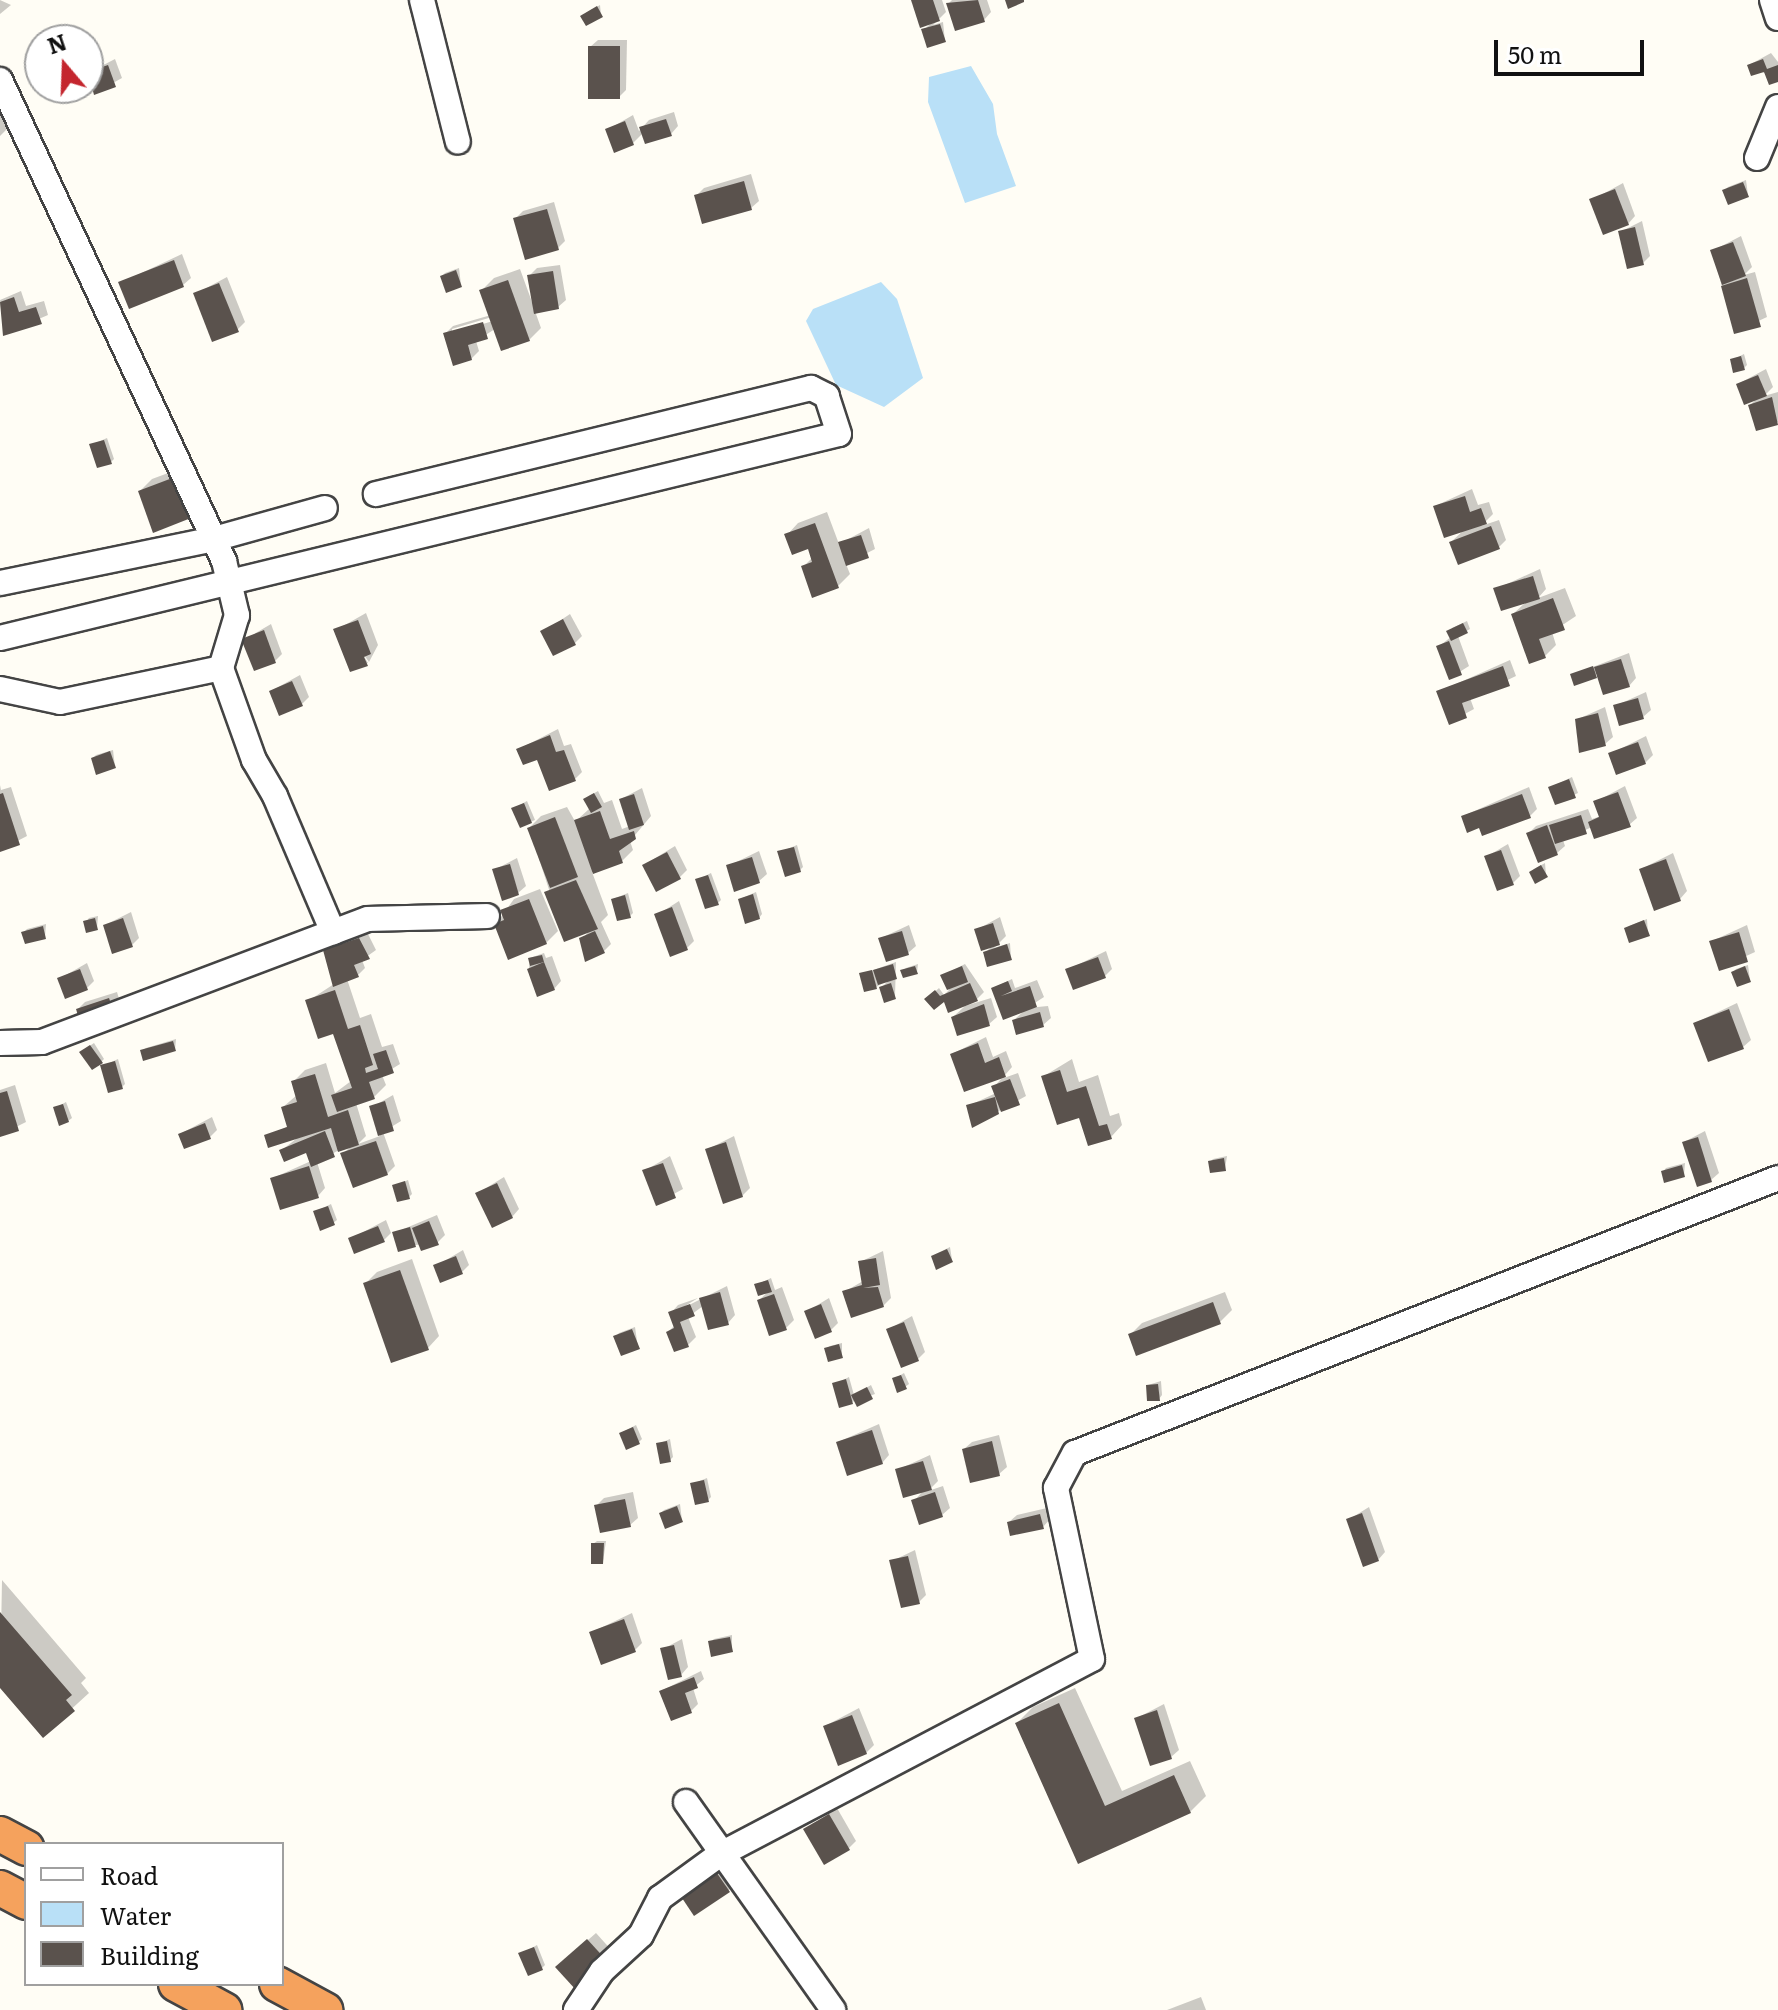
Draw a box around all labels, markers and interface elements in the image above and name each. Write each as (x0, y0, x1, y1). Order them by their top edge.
north arrow (24, 24, 104, 104)
text: N (43, 24, 71, 61)
scale bar (1498, 24, 1648, 74)
text: 50 m (1508, 36, 1562, 71)
legend (24, 1842, 284, 1986)
text: Road (100, 1857, 158, 1892)
text: Water (100, 1897, 171, 1932)
text: Building (100, 1937, 199, 1972)

